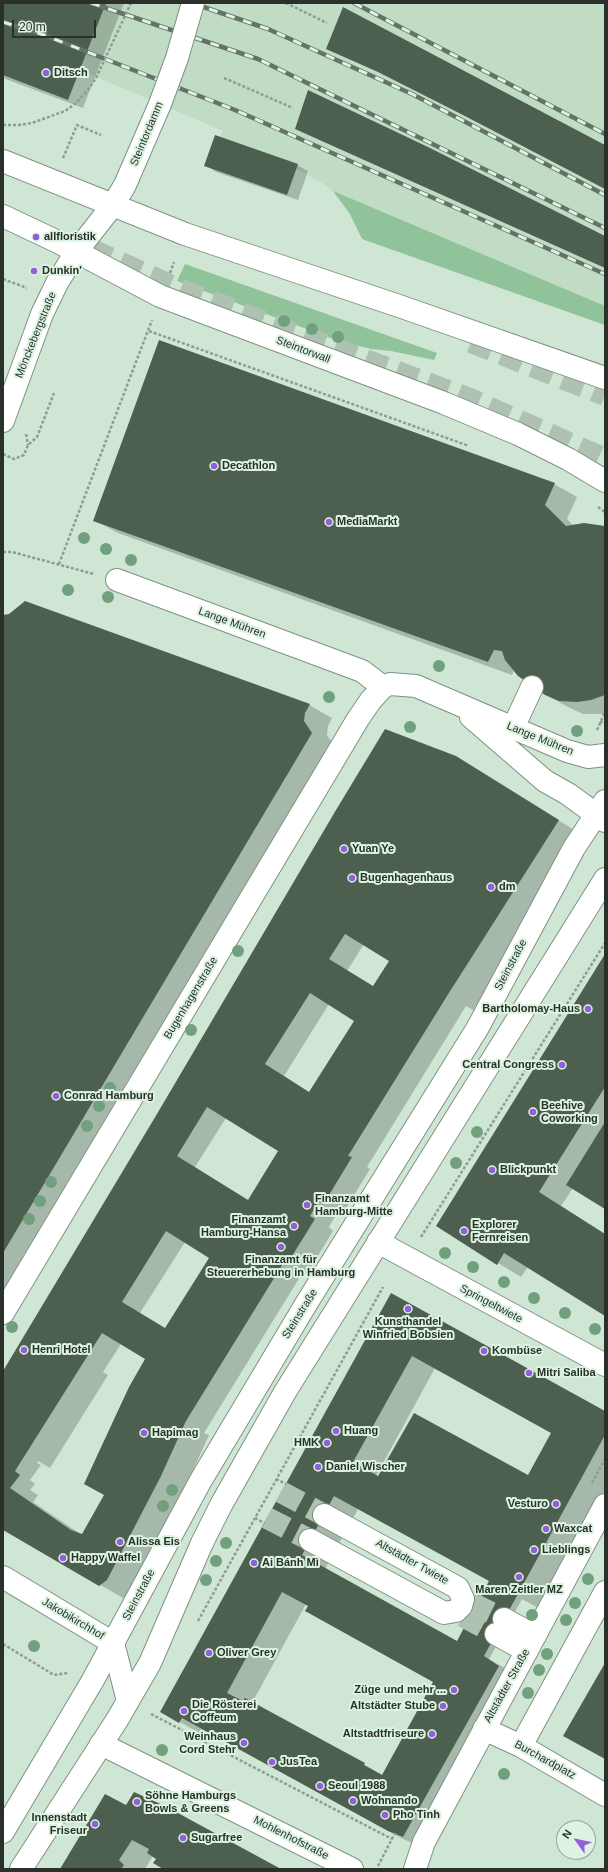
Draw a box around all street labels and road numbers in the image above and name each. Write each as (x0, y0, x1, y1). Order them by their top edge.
street label: Steintordamm (128, 100, 166, 168)
street label: Mönckebergstraße (13, 290, 59, 380)
street label: Steintorwall (274, 334, 332, 366)
street label: Lange Mühren (196, 605, 268, 641)
street label: Lange Mühren (505, 720, 575, 758)
street label: Steinstraße (492, 937, 530, 993)
street label: Bugenhagenstraße (161, 954, 221, 1042)
street label: Springeltwiete (457, 1282, 525, 1326)
street label: Steinstraße (279, 1287, 321, 1341)
street label: Altstädter Twiete (373, 1537, 451, 1587)
street label: Steinstraße (120, 1567, 158, 1623)
street label: Jakobikirchhof (39, 1595, 107, 1643)
street label: Altstädter Straße (481, 1647, 533, 1725)
street label: Burchardplatz (512, 1738, 578, 1782)
street label: Mohlenhofstraße (251, 1813, 331, 1863)

